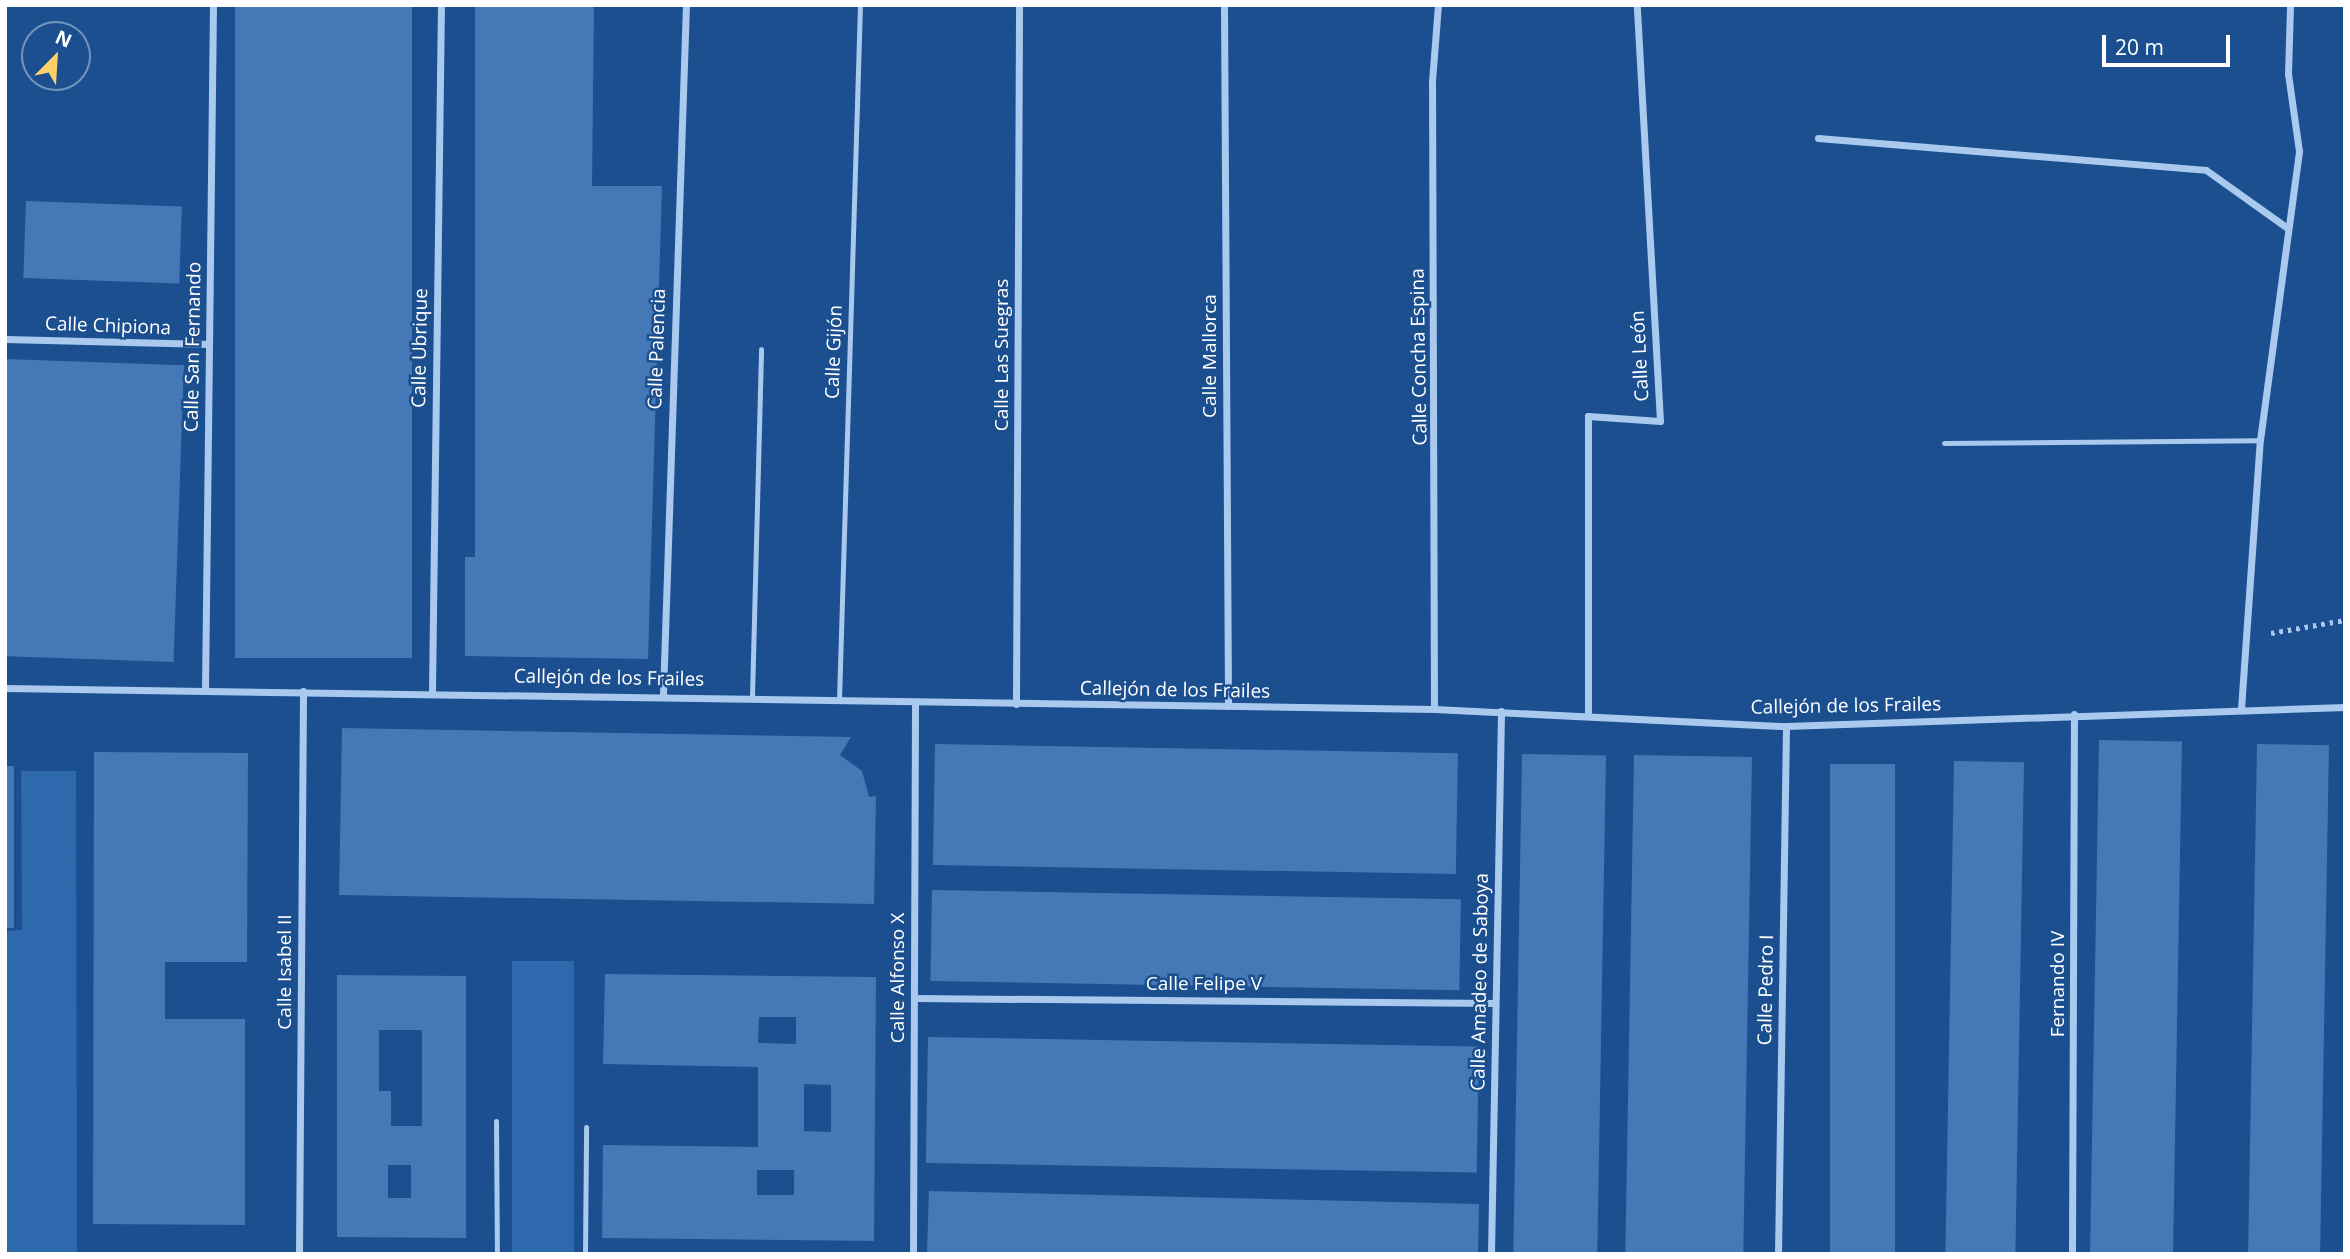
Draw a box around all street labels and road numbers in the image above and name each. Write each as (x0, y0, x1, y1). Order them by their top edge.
street label: Calle San Fernando (180, 262, 206, 432)
street label: Calle Concha Espina (1406, 268, 1432, 446)
street label: Calle Las Suegras (991, 279, 1013, 431)
street label: Calle Ubrique (408, 288, 432, 408)
street label: Calle Palencia (643, 288, 671, 410)
street label: Calle Mallorca (1199, 294, 1221, 418)
street label: Calle Gijón (821, 305, 847, 399)
street label: Calle León (1626, 310, 1654, 402)
street label: Calle Chipiona (45, 312, 171, 340)
street label: Callejón de los Frailes (514, 665, 704, 691)
street label: Callejón de los Frailes (1080, 677, 1270, 703)
street label: Callejón de los Frailes (1751, 693, 1941, 719)
street label: Calle Amadeo de Saboya (1467, 873, 1493, 1091)
street label: Calle Alfonso X (887, 913, 909, 1043)
street label: Calle Isabel II (274, 914, 296, 1030)
street label: Fernando IV (2047, 931, 2069, 1037)
street label: Calle Pedro I (1754, 934, 1778, 1046)
street label: Calle Felipe V (1146, 973, 1262, 995)

